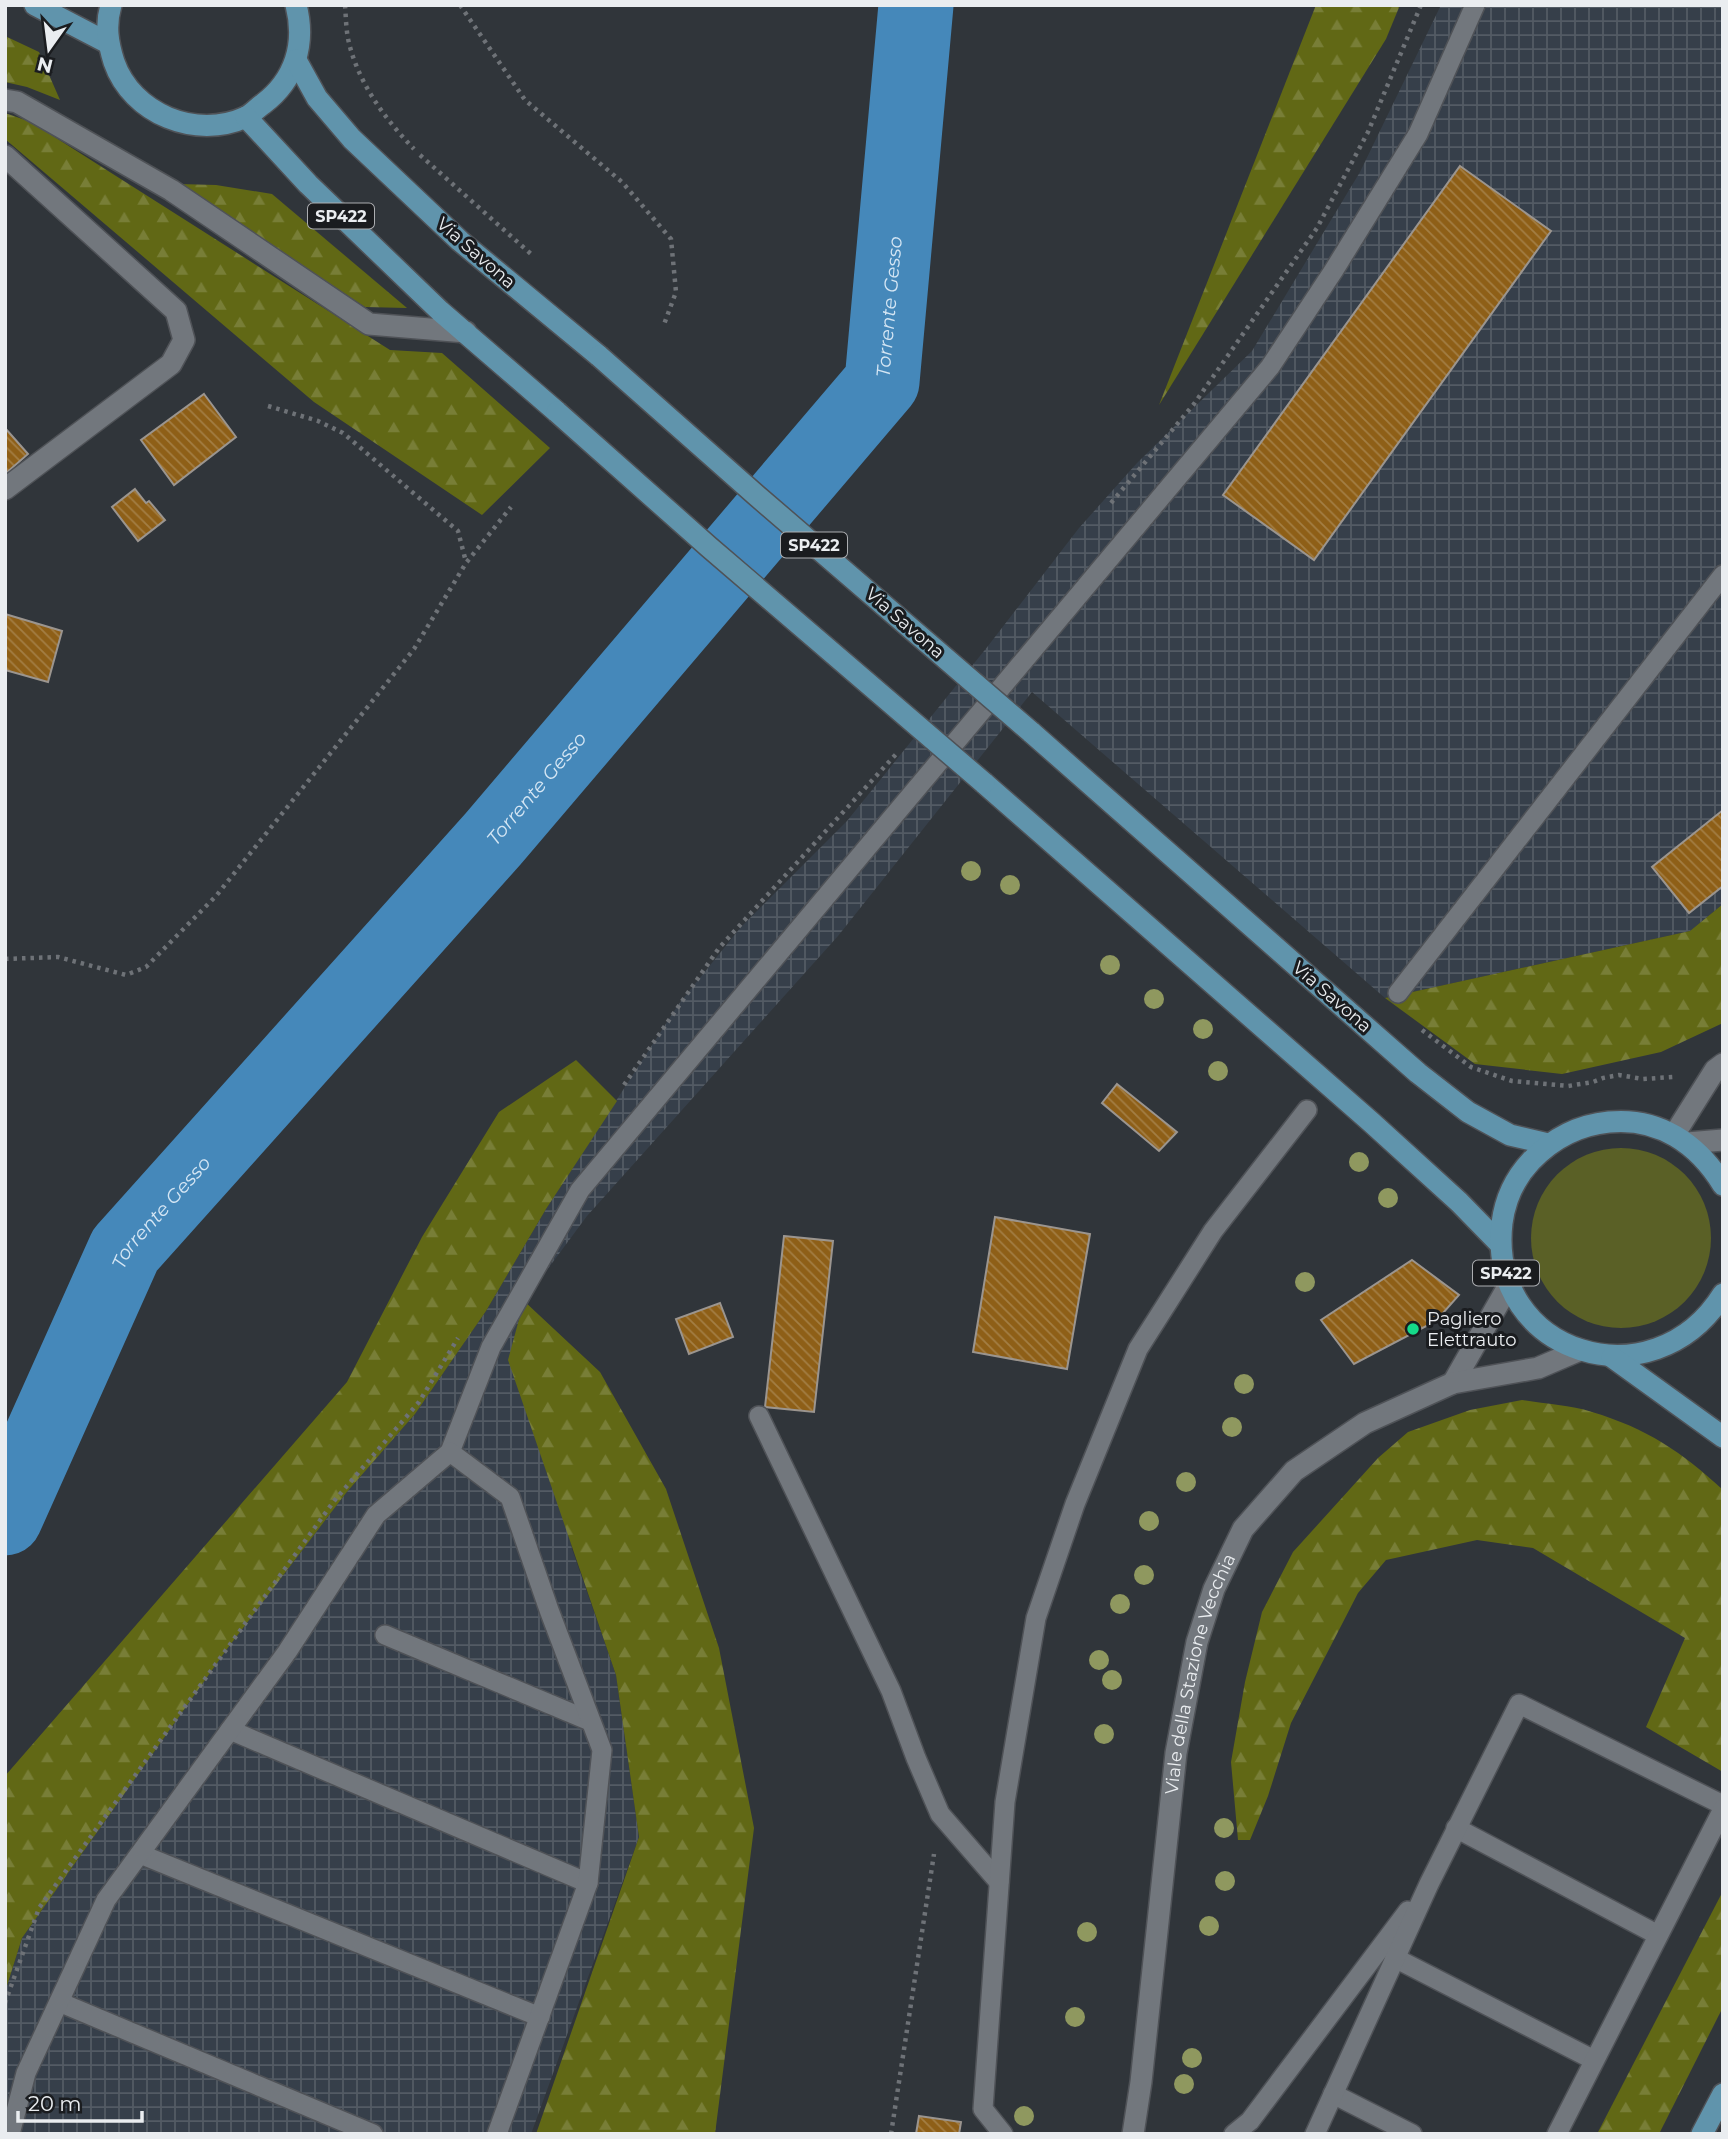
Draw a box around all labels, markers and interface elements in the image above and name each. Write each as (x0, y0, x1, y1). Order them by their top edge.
north arrow (14, 14, 84, 84)
text: N (35, 52, 55, 78)
road number: SP422 (308, 204, 374, 229)
street label: Via Savona (432, 213, 520, 293)
water label: Torrente Gesso (871, 235, 907, 378)
road number: SP422 (781, 532, 847, 558)
street label: Via Savona (861, 583, 949, 663)
water label: Torrente Gesso (482, 727, 591, 850)
street label: Via Savona (1288, 957, 1376, 1037)
water label: Torrente Gesso (107, 1152, 215, 1273)
road number: SP422 (1473, 1260, 1539, 1286)
place label: Pagliero Elettrauto (1427, 1308, 1517, 1351)
marker: Pagliero Elettrauto (1405, 1321, 1421, 1337)
street label: Viale della Stazione Vecchia (1161, 1550, 1240, 1795)
scale bar (18, 2080, 142, 2124)
text: 20 m (28, 2091, 82, 2116)

